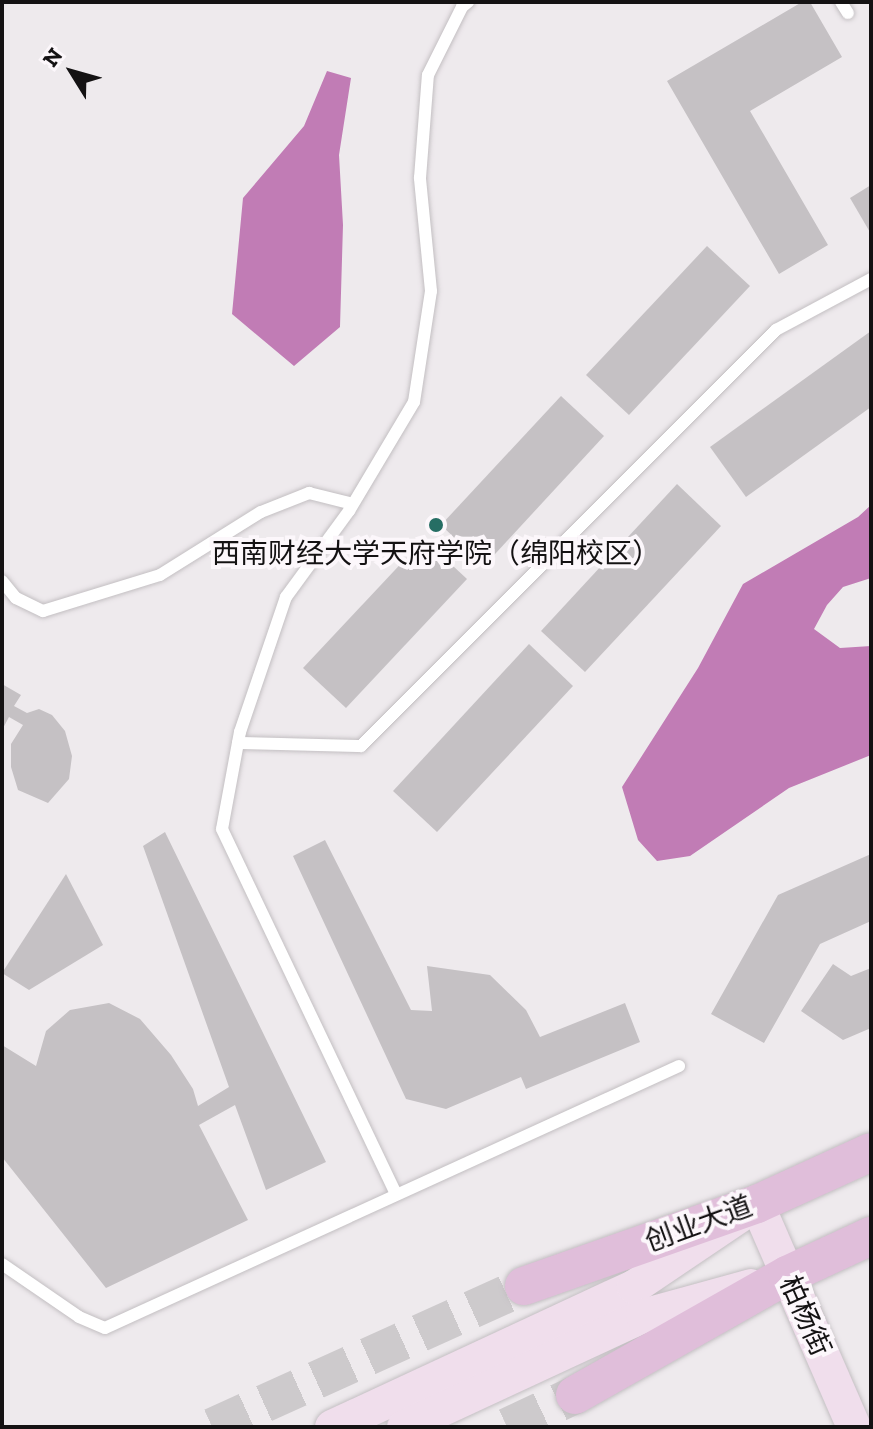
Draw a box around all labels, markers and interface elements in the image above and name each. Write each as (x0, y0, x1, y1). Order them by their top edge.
north arrow (32, 32, 112, 112)
text: N (37, 42, 68, 72)
marker: 西南财经大学天府学院（绵阳校区） (427, 516, 445, 534)
place label: 西南财经大学天府学院（绵阳校区） (212, 537, 660, 571)
street label: 创业大道 (641, 1189, 757, 1259)
street label: 柏杨街 (773, 1271, 837, 1361)

